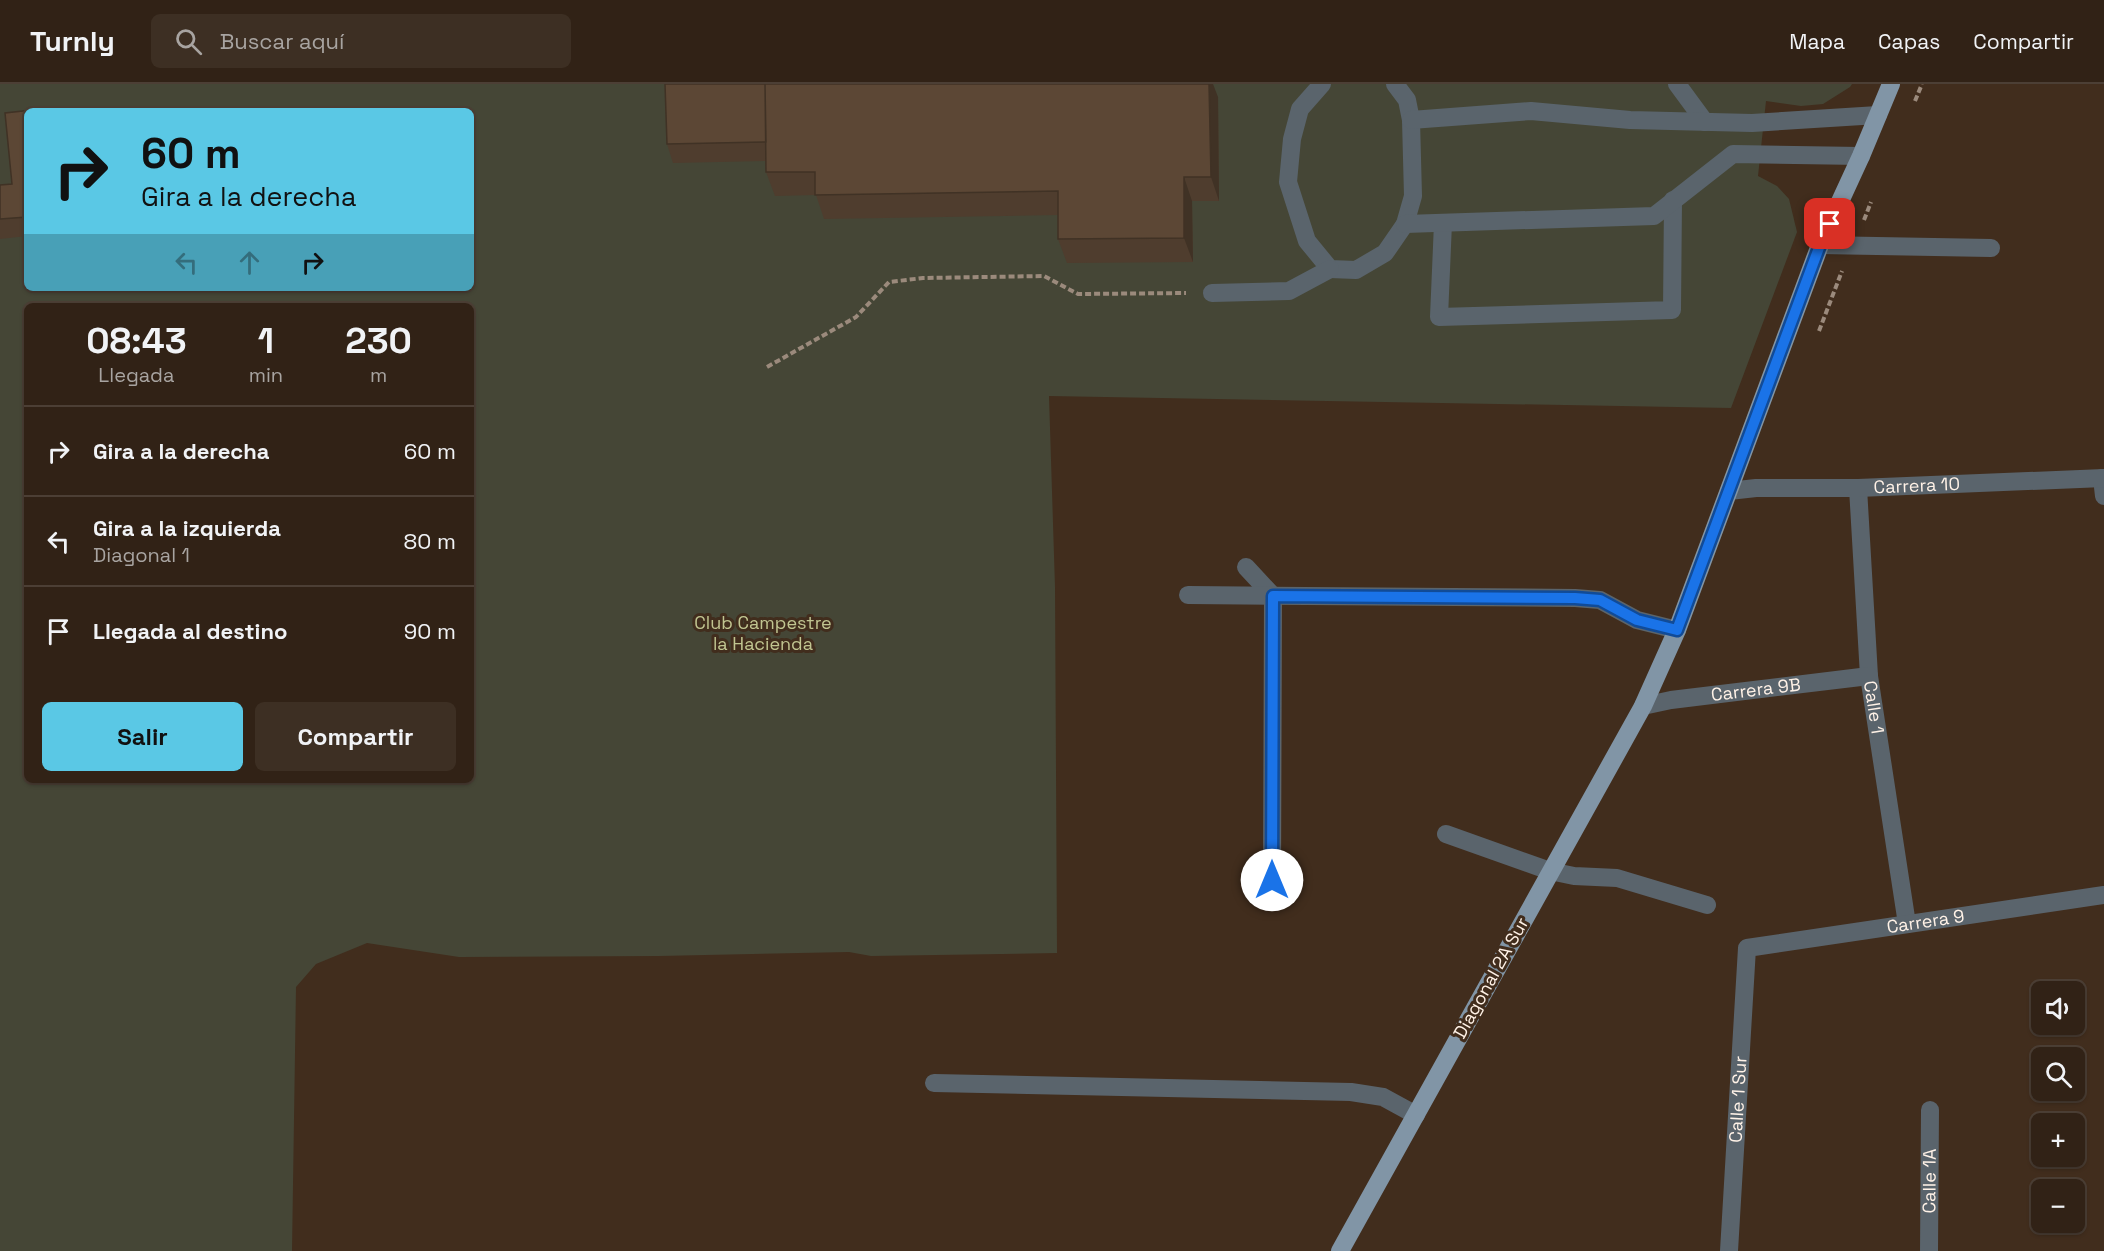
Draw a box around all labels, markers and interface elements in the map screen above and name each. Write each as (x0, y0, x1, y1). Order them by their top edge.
search box (151, 14, 571, 68)
text: Turnly (30, 23, 115, 59)
icon: search (172, 25, 205, 58)
text: Buscar aquí (220, 27, 344, 55)
text: Mapa (1789, 28, 1845, 55)
text: Capas (1878, 28, 1940, 55)
text: Compartir (1973, 28, 2074, 55)
text: 60 m (141, 127, 241, 180)
icon: right (42, 132, 120, 210)
text: Gira a la derecha (141, 179, 356, 214)
pin (1804, 198, 1855, 249)
icon: arrive (1813, 207, 1846, 240)
icon: left (170, 246, 203, 279)
icon: ahead (233, 246, 266, 279)
icon: right (296, 246, 329, 279)
text: 08:43 (86, 318, 187, 364)
text: 1 (258, 318, 274, 364)
text: 230 (345, 318, 412, 364)
text: Llegada (98, 362, 174, 388)
text: min (249, 362, 283, 388)
text: m (370, 362, 387, 388)
icon: right (42, 435, 75, 468)
text: Gira a la derecha (93, 437, 270, 465)
text: 60 m (404, 437, 456, 465)
street label: Carrera 10 (1873, 472, 1960, 498)
text: Gira a la izquierda (93, 514, 281, 542)
icon: left (42, 525, 75, 558)
text: 80 m (404, 527, 456, 555)
text: Diagonal 1 (93, 542, 190, 568)
park label: Club Campestre la Hacienda (694, 611, 832, 655)
icon: arrive (42, 615, 75, 648)
text: Llegada al destino (93, 617, 287, 645)
text: 90 m (404, 617, 456, 645)
street label: Carrera 9B (1709, 672, 1802, 706)
street label: Calle 1 (1859, 679, 1890, 735)
button: Salir (42, 702, 243, 771)
button: Compartir (255, 702, 456, 771)
position arrow (1240, 848, 1304, 912)
street label: Carrera 9 (1885, 904, 1966, 938)
street label: Diagonal 2A Sur (1448, 913, 1533, 1042)
map controls (2031, 981, 2085, 1233)
button: sound (2031, 981, 2085, 1035)
button: search (2031, 1047, 2085, 1101)
street label: Calle 1 Sur (1723, 1055, 1752, 1143)
button: + (2031, 1113, 2085, 1167)
street label: Calle 1A (1917, 1148, 1941, 1214)
button: − (2031, 1179, 2085, 1233)

